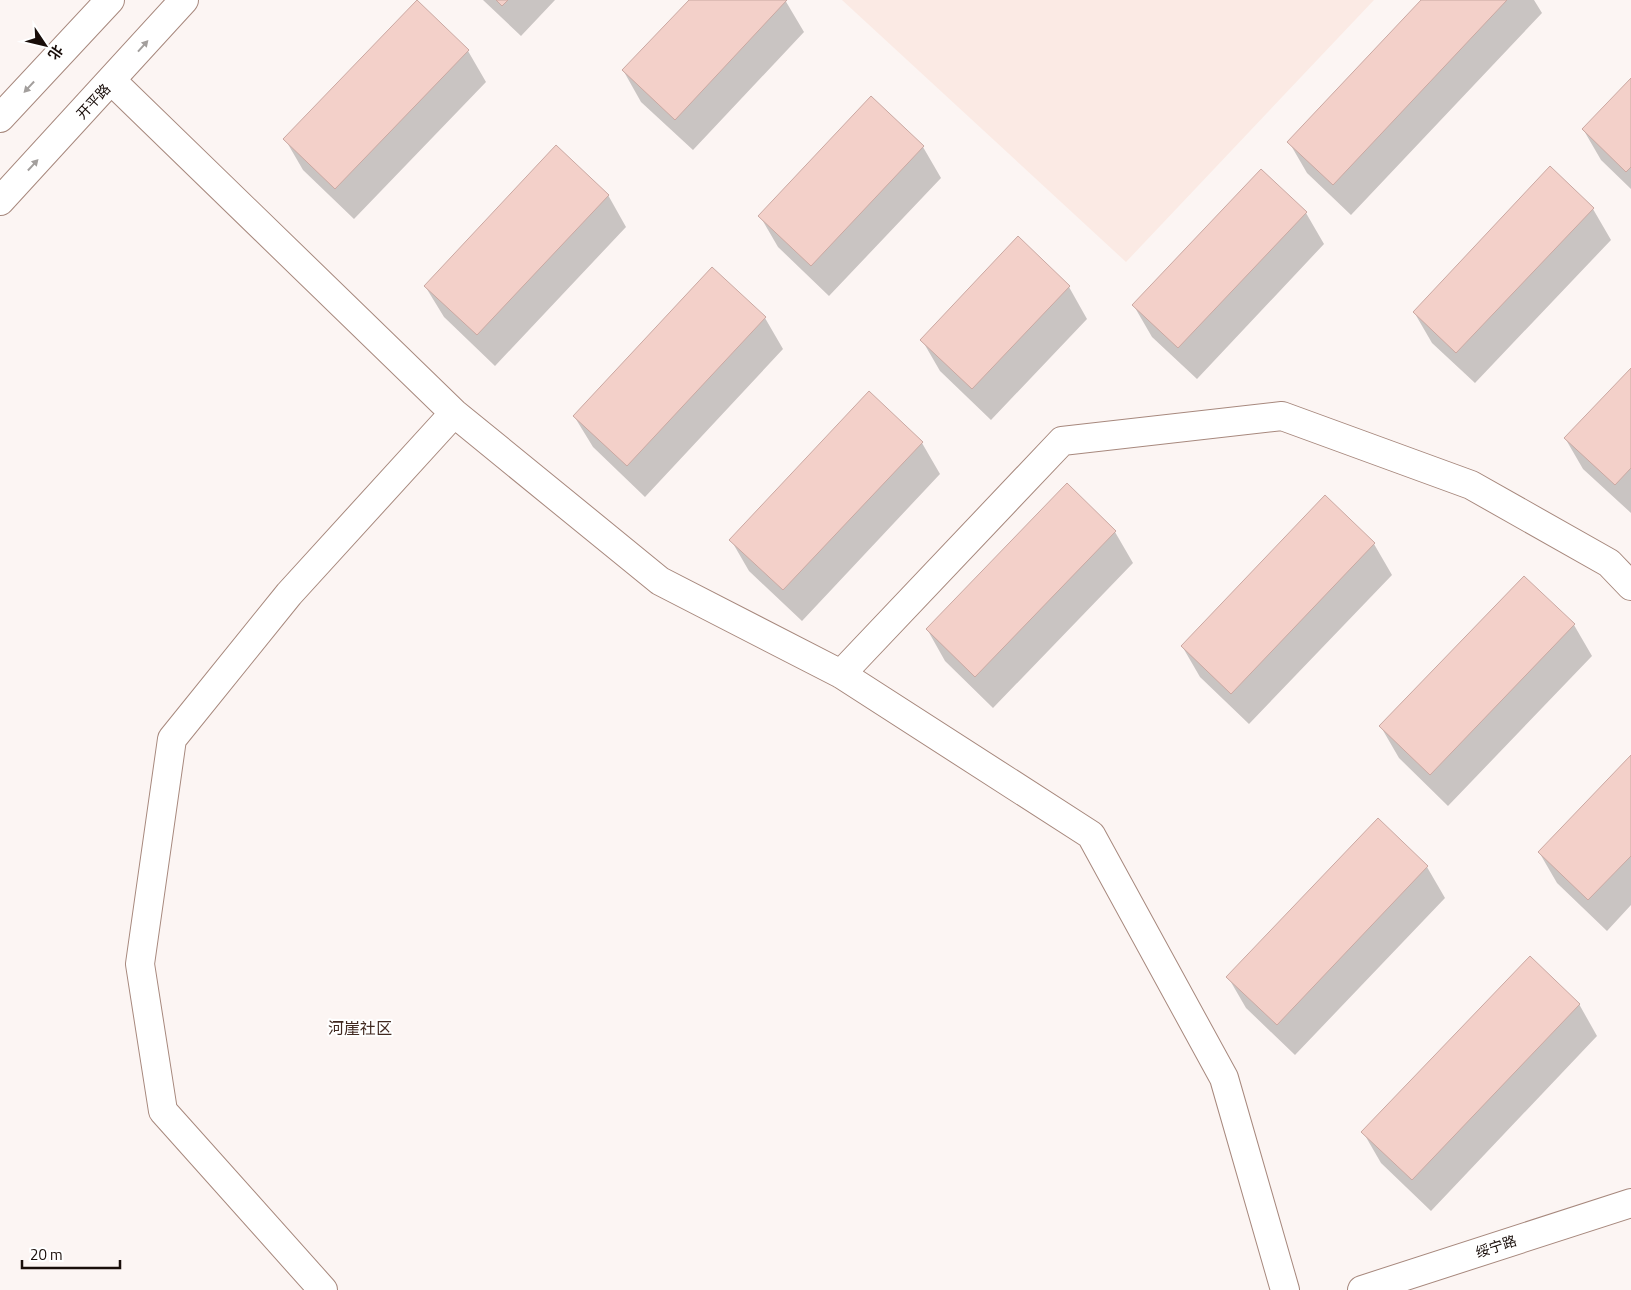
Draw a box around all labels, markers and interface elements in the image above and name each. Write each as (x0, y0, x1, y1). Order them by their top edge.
north arrow (20, 20, 70, 70)
one-way arrow (137, 40, 149, 52)
text: 北 (43, 41, 69, 64)
street label: 开平路 (71, 78, 115, 124)
one-way arrow (23, 80, 35, 92)
one-way arrow (27, 160, 39, 172)
district label: 河崖社区 (328, 1016, 392, 1040)
street label: 绥宁路 (1473, 1230, 1519, 1262)
scale bar (22, 1238, 120, 1270)
text: 20 m (30, 1243, 63, 1266)

